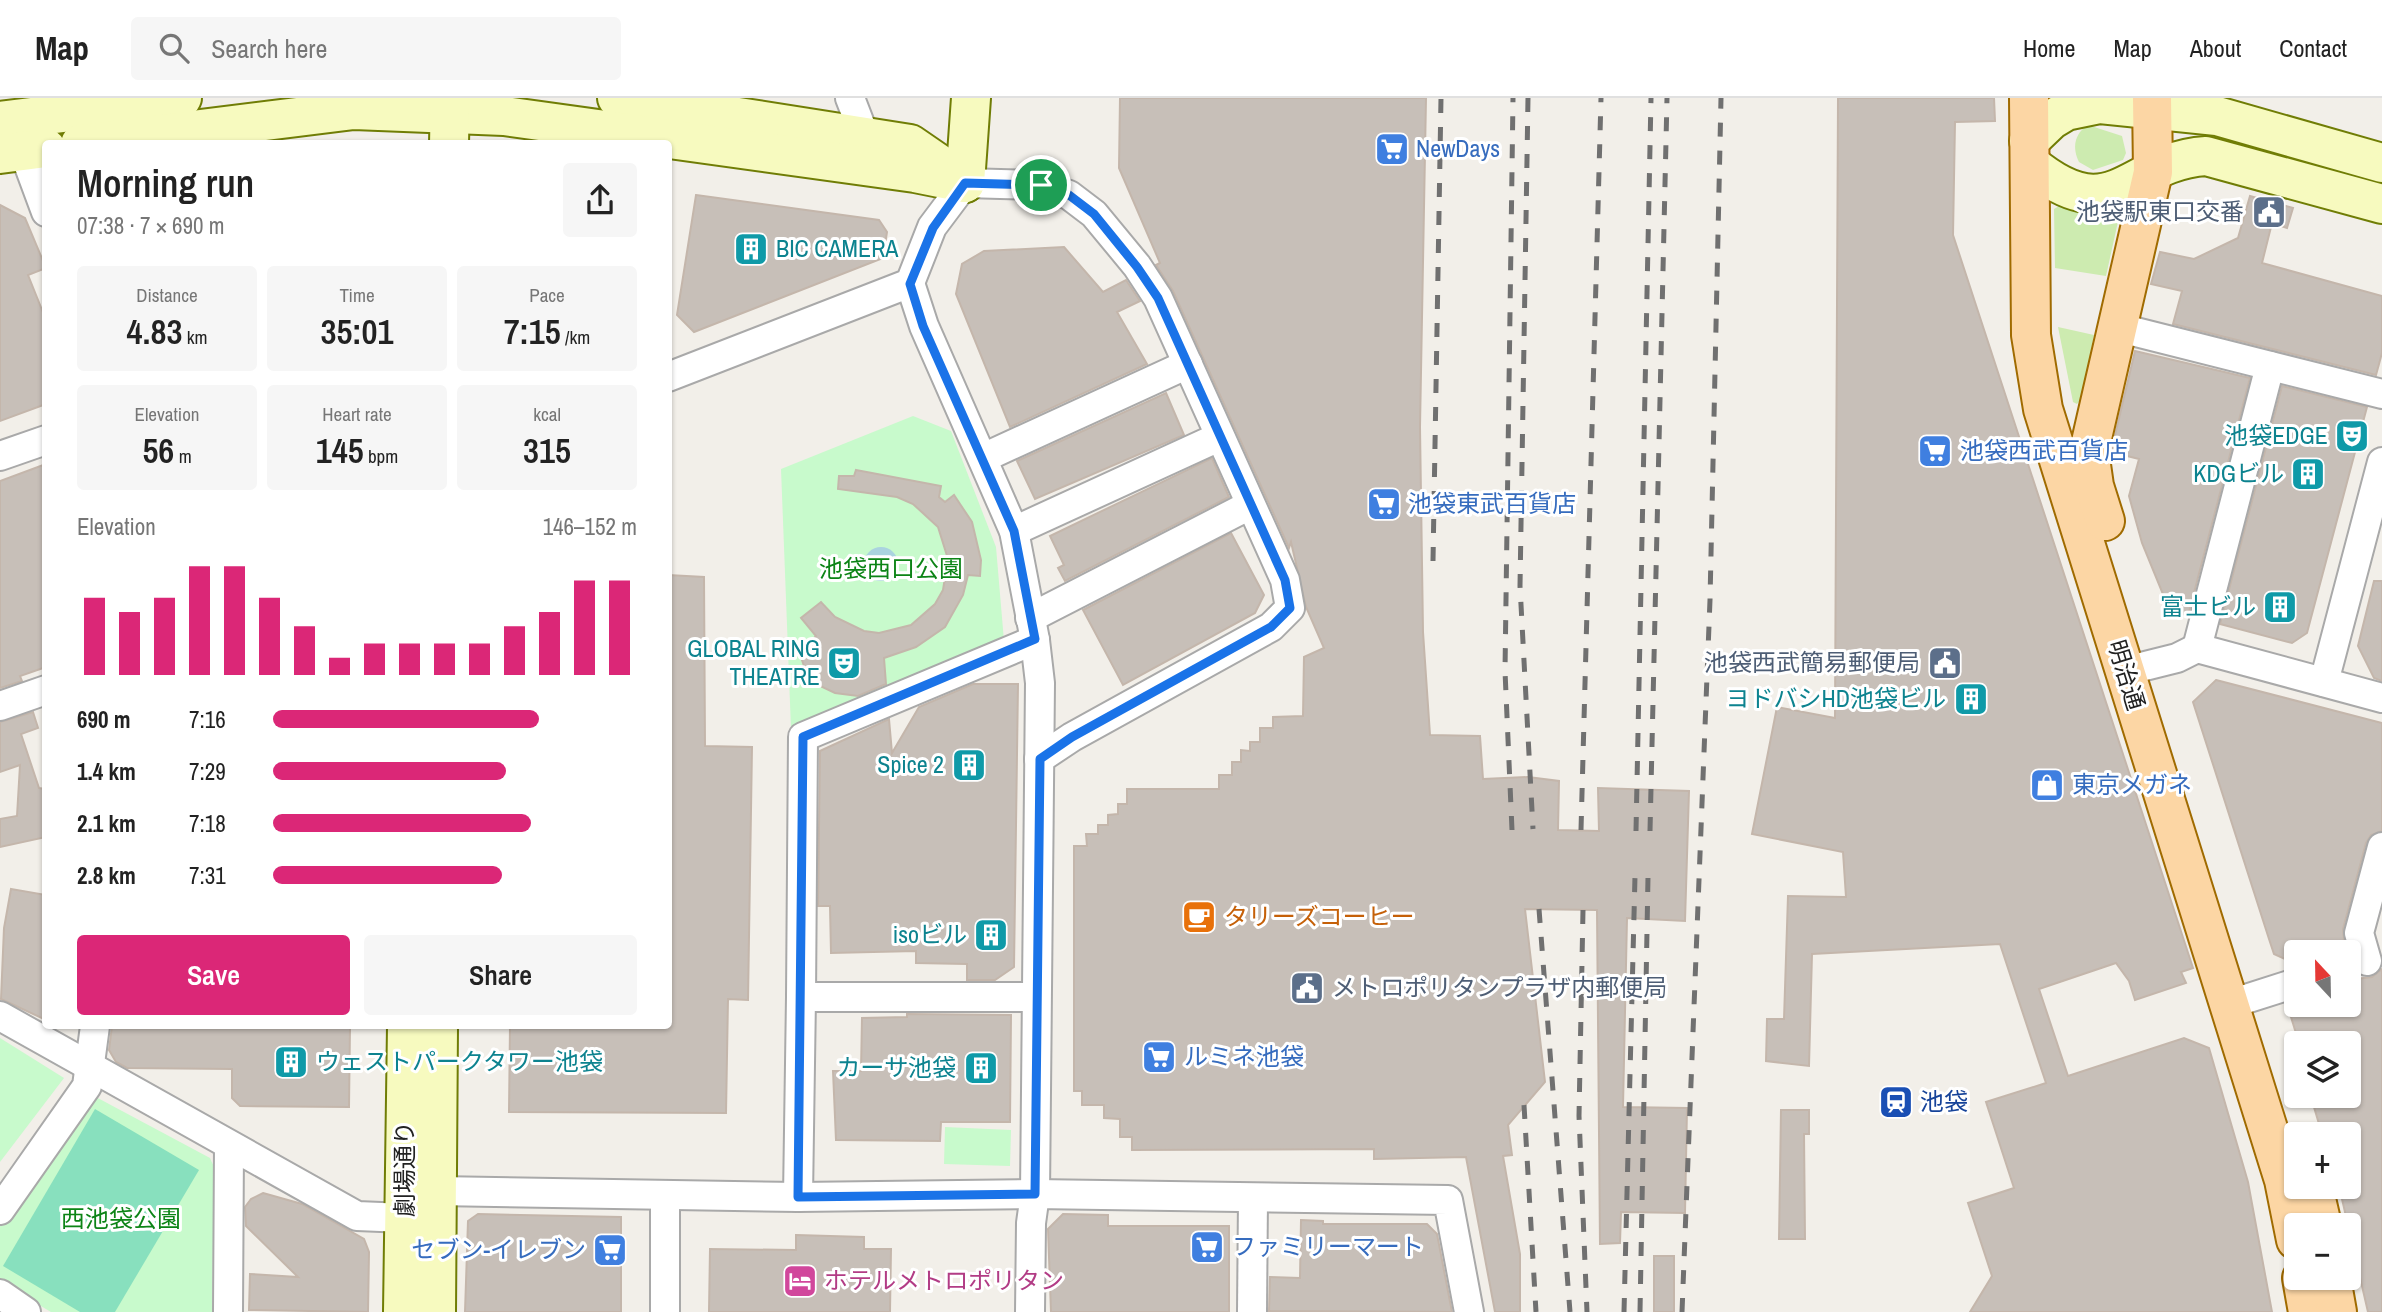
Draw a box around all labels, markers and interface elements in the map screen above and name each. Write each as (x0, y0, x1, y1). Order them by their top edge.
search box (131, 17, 621, 80)
text: Map (35, 26, 89, 70)
icon: search (155, 29, 193, 67)
text: Search here (211, 31, 327, 66)
text: Home (2023, 32, 2075, 64)
text: Map (2113, 32, 2152, 64)
text: About (2190, 32, 2241, 64)
text: Contact (2279, 32, 2347, 64)
supermarket icon: NewDays (1373, 130, 1411, 168)
place label: NewDays (1416, 132, 1500, 164)
pin (1011, 155, 1071, 215)
text: Morning run (77, 158, 254, 209)
button: share (563, 163, 637, 237)
icon: arrive (1022, 166, 1060, 204)
public building icon: 池袋駅東口交番 (2250, 193, 2288, 231)
place label: 池袋駅東口交番 (2076, 195, 2244, 227)
text: 07:38 · 7 × 690 m (77, 210, 224, 241)
building icon: BIC CAMERA (732, 230, 770, 268)
place label: BIC CAMERA (776, 232, 899, 264)
text: Distance (136, 282, 198, 308)
text: Time (339, 282, 375, 308)
text: Pace (529, 282, 565, 308)
text: 4.83 (127, 308, 182, 355)
text: 35:01 (321, 308, 393, 355)
text: 7:15 (504, 308, 561, 355)
text: km (182, 324, 207, 350)
text: /km (561, 324, 590, 350)
text: Elevation (135, 401, 199, 427)
text: Heart rate (322, 401, 392, 427)
text: kcal (533, 401, 561, 427)
theatre icon: 池袋EDGE (2333, 417, 2371, 455)
place label: 池袋EDGE (2224, 419, 2328, 451)
text: 56 (142, 427, 174, 474)
text: 145 (316, 427, 364, 474)
text: 315 (523, 427, 571, 474)
supermarket icon: 池袋西武百貨店 (1916, 432, 1954, 470)
place label: 池袋西武百貨店 (1960, 434, 2128, 466)
text: m (174, 443, 192, 469)
text: bpm (364, 443, 398, 469)
building icon: KDGビル (2289, 455, 2327, 493)
place label: KDGビル (2193, 457, 2284, 489)
supermarket icon: 池袋東武百貨店 (1365, 485, 1403, 523)
place label: 池袋東武百貨店 (1408, 487, 1576, 519)
text: Elevation (77, 511, 156, 542)
text: 146–152 m (543, 511, 637, 542)
park label: 池袋西口公園 (819, 552, 963, 584)
building icon: 富士ビル (2261, 588, 2299, 626)
place label: 富士ビル (2160, 590, 2256, 622)
place label: GLOBAL RING THEATRE (687, 632, 820, 692)
street label: 明治通 (2101, 636, 2153, 714)
theatre icon: GLOBAL RING THEATRE (825, 644, 863, 682)
public building icon: 池袋西武簡易郵便局 (1926, 644, 1964, 682)
place label: 池袋西武簡易郵便局 (1704, 646, 1920, 678)
building icon: ヨドバシHD池袋ビル (1952, 680, 1990, 718)
place label: ヨドバシHD池袋ビル (1726, 682, 1946, 714)
text: 690 m (77, 704, 130, 735)
text: 7:16 (189, 704, 226, 735)
building icon: Spice 2 (950, 746, 988, 784)
place label: Spice 2 (877, 748, 944, 780)
text: 1.4 km (77, 756, 136, 787)
text: 7:29 (189, 756, 226, 787)
shop icon: 東京メガネ (2028, 766, 2066, 804)
place label: 東京メガネ (2072, 768, 2192, 800)
text: 2.1 km (77, 808, 136, 839)
text: 7:18 (189, 808, 226, 839)
text: 2.8 km (77, 860, 136, 891)
text: 7:31 (189, 860, 226, 891)
cafe icon: タリーズコーヒー (1180, 898, 1218, 936)
place label: タリーズコーヒー (1224, 900, 1415, 932)
building icon: isoビル (972, 916, 1010, 954)
place label: isoビル (893, 918, 967, 950)
button: Save (77, 935, 350, 1015)
button: Share (364, 935, 637, 1015)
north arrow (2284, 940, 2361, 1017)
map controls (2284, 940, 2361, 1290)
public building icon: メトロポリタンプラザ内郵便局 (1288, 969, 1326, 1007)
place label: メトロポリタンプラザ内郵便局 (1332, 971, 1667, 1003)
button: layers (2284, 1031, 2361, 1108)
supermarket icon: ルミネ池袋 (1140, 1038, 1178, 1076)
place label: ルミネ池袋 (1184, 1040, 1304, 1072)
building icon: ウェストパークタワー池袋 (272, 1043, 310, 1081)
place label: ウェストパークタワー池袋 (316, 1045, 603, 1077)
building icon: カーサ池袋 (962, 1049, 1000, 1087)
place label: カーサ池袋 (836, 1051, 956, 1083)
station icon: 池袋 (1877, 1083, 1915, 1121)
place label: 池袋 (1920, 1085, 1968, 1117)
street label: 劇場通り (388, 1121, 420, 1217)
button: + (2284, 1122, 2361, 1199)
park label: 西池袋公園 (61, 1202, 181, 1234)
button: − (2284, 1213, 2361, 1290)
supermarket icon: ファミリーマート (1188, 1228, 1226, 1266)
place label: ファミリーマート (1232, 1230, 1424, 1262)
supermarket icon: セブン-イレブン (591, 1231, 629, 1269)
place label: セブン-イレブン (411, 1233, 586, 1265)
hotel icon: ホテルメトロポリタン (781, 1262, 819, 1300)
place label: ホテルメトロポリタン (824, 1264, 1064, 1296)

